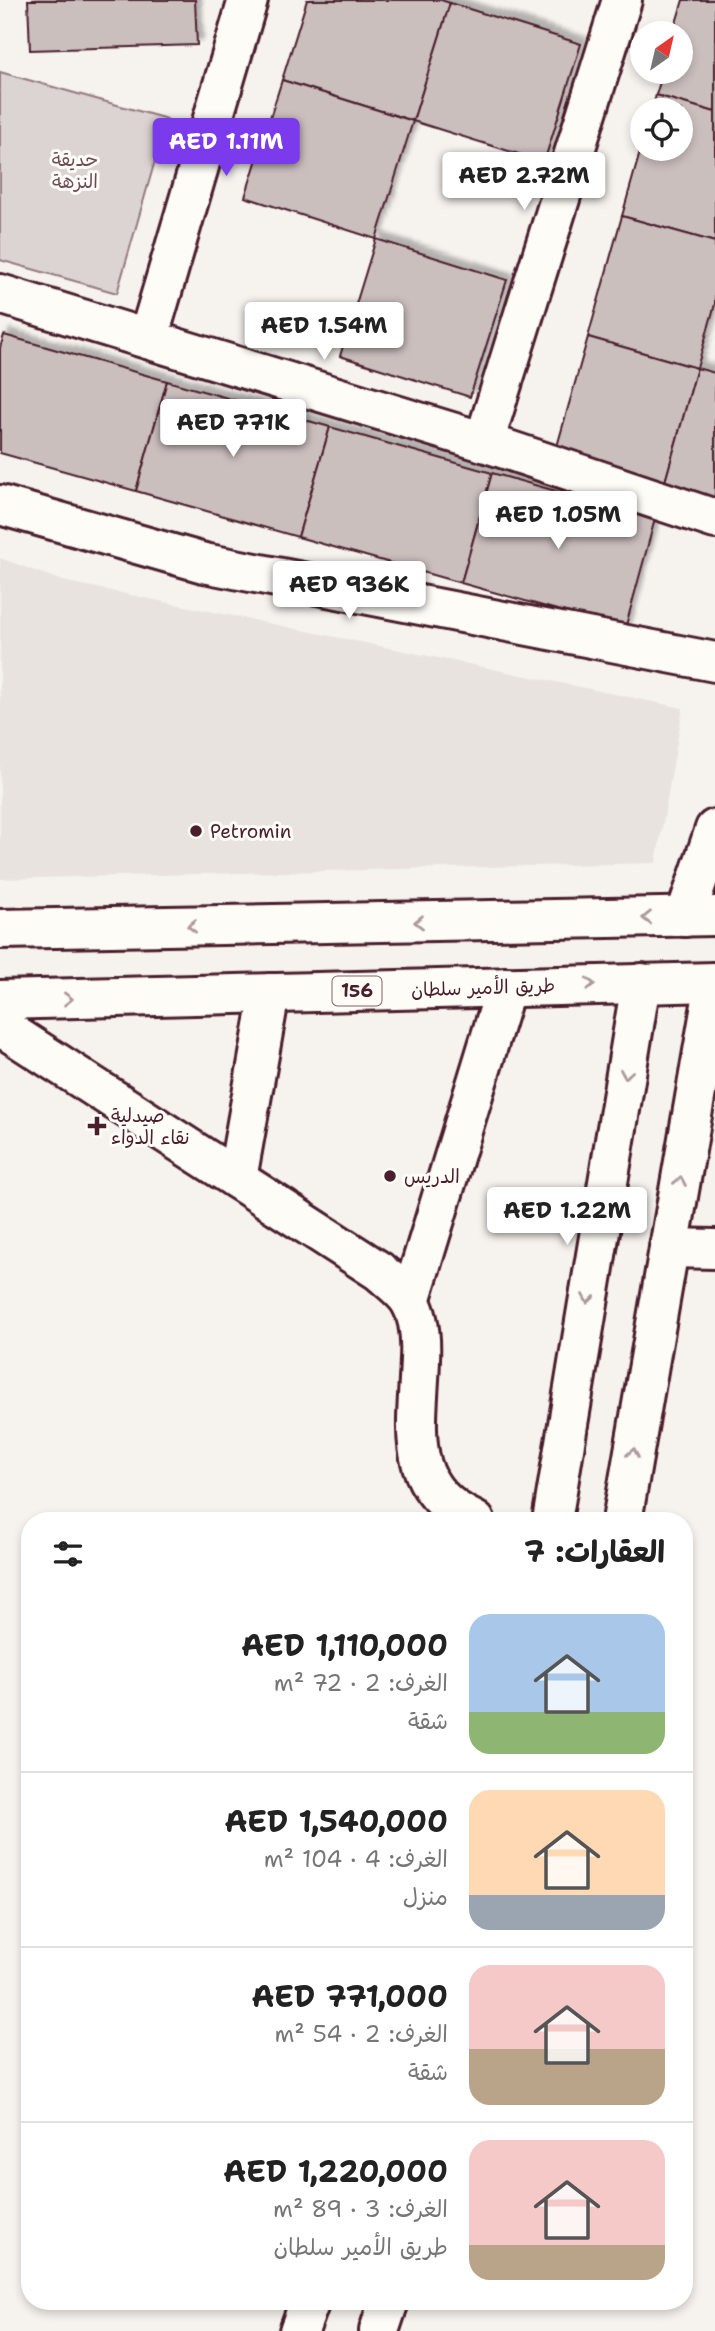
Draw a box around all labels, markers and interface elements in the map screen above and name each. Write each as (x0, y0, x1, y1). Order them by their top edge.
north arrow (630, 21, 693, 84)
map controls (630, 21, 693, 161)
button: locate (630, 98, 693, 161)
pin: AED 1.11M (146, 118, 306, 178)
text: AED 1.11M (169, 126, 283, 156)
park label: حديقة النزهة (52, 147, 98, 194)
pin: AED 2.72M (444, 152, 604, 212)
text: AED 2.72M (458, 160, 590, 190)
pin: AED 1.54M (244, 302, 404, 362)
text: AED 1.54M (261, 310, 387, 340)
pin: AED 771K (161, 400, 305, 459)
text: AED 771K (176, 407, 290, 437)
pin: AED 1.05M (478, 491, 638, 551)
text: AED 1.05M (495, 499, 621, 529)
pin: AED 936K (277, 562, 421, 621)
text: AED 936K (289, 569, 409, 599)
place label: Petromin (210, 819, 291, 844)
marker: Petromin (188, 823, 204, 839)
one-way arrow (641, 910, 652, 925)
one-way arrow (414, 914, 425, 929)
one-way arrow (186, 918, 197, 933)
street label: طريق الأمير سلطان (411, 972, 556, 1003)
road number: 156 (332, 976, 382, 1006)
one-way arrow (584, 977, 595, 992)
one-way arrow (63, 991, 74, 1006)
one-way arrow (619, 1069, 634, 1080)
place label: صيدلية نقاء الدواء (111, 1103, 189, 1150)
marker: صيدلية نقاء الدواء (89, 1118, 105, 1134)
place label: الدريس (404, 1164, 460, 1189)
marker: الدريس (382, 1168, 398, 1184)
one-way arrow (672, 1175, 687, 1187)
pin: AED 1.22M (487, 1188, 647, 1247)
text: AED 1.22M (503, 1195, 631, 1225)
one-way arrow (581, 1293, 596, 1305)
one-way arrow (625, 1448, 640, 1459)
text: العقارات: 7 (524, 1531, 665, 1572)
icon: filters (49, 1535, 87, 1573)
text: AED 1,110,000 (241, 1625, 448, 1666)
icon: home (525, 1642, 609, 1726)
text: الغرف: 2 · 72 m² (274, 1668, 448, 1698)
text: شقة (408, 1706, 448, 1736)
text: AED 1,540,000 (224, 1801, 448, 1842)
icon: home (525, 1818, 609, 1902)
text: الغرف: 4 · 104 m² (264, 1844, 448, 1874)
text: منزل (403, 1882, 448, 1912)
text: AED 771,000 (251, 1976, 448, 2017)
icon: home (525, 1993, 609, 2077)
text: الغرف: 2 · 54 m² (275, 2019, 448, 2049)
text: شقة (408, 2057, 448, 2087)
text: AED 1,220,000 (223, 2151, 448, 2192)
icon: home (525, 2168, 609, 2252)
text: الغرف: 3 · 89 m² (273, 2194, 448, 2224)
text: طريق الأمير سلطان (273, 2232, 448, 2262)

